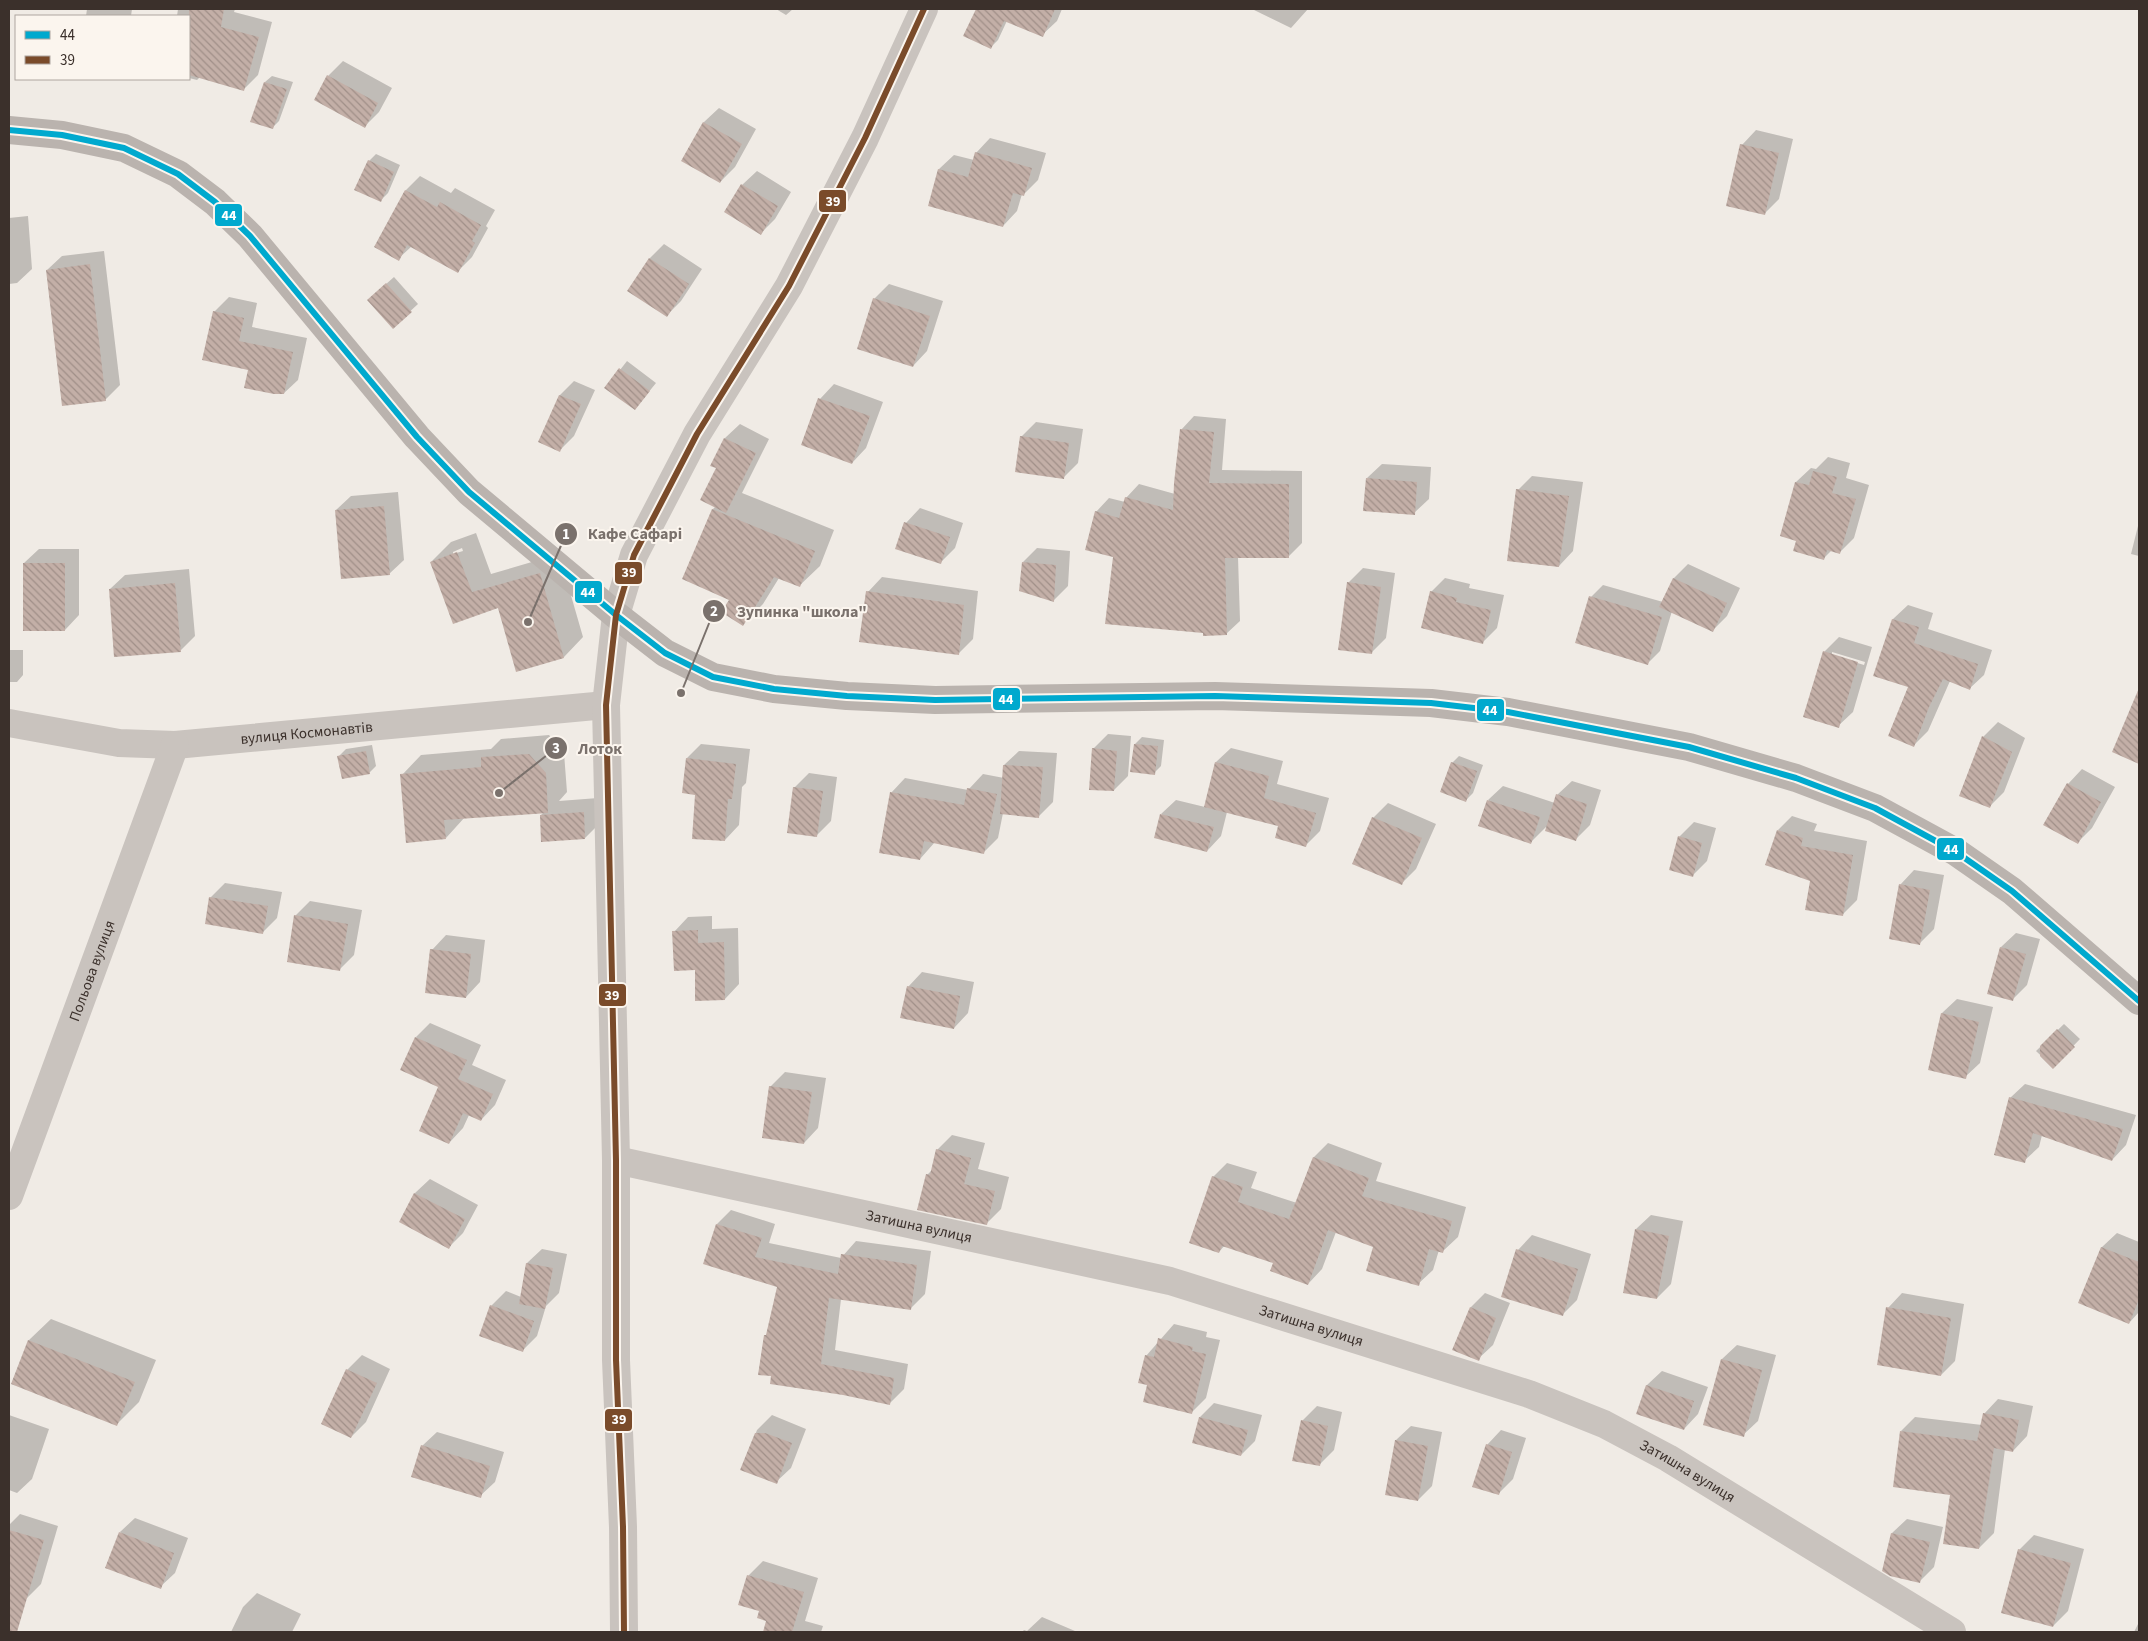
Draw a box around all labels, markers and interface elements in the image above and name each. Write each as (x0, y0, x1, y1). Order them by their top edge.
legend (15, 15, 190, 80)
text: 44 (60, 25, 75, 46)
text: 39 (60, 50, 75, 71)
line badge: 39 (818, 189, 847, 213)
text: 39 (826, 192, 840, 212)
line badge: 44 (214, 203, 243, 227)
text: 44 (222, 206, 237, 226)
callout: Кафе Сафарі (553, 518, 693, 549)
text: Кафе Сафарі (588, 523, 682, 545)
text: 1 (562, 524, 570, 545)
line badge: 39 (614, 561, 643, 585)
text: 39 (622, 563, 636, 583)
line badge: 44 (574, 580, 603, 604)
text: 44 (581, 583, 596, 603)
callout: Зупинка "школа" (702, 596, 876, 627)
text: 2 (710, 601, 718, 622)
text: Зупинка "школа" (737, 601, 867, 623)
line badge: 44 (992, 687, 1021, 711)
text: 44 (999, 690, 1014, 710)
line badge: 44 (1476, 698, 1505, 722)
text: 44 (1483, 701, 1498, 721)
street label: вулиця Космонавтів (240, 717, 374, 750)
callout: Лоток (543, 733, 633, 764)
text: 3 (552, 738, 560, 759)
text: Лоток (577, 738, 622, 760)
line badge: 44 (1936, 837, 1965, 861)
text: 44 (1944, 840, 1959, 860)
street label: Польова вулиця (64, 917, 121, 1025)
line badge: 39 (598, 983, 627, 1007)
text: 39 (605, 986, 619, 1006)
street label: Затишна вулиця (864, 1205, 974, 1248)
street label: Затишна вулиця (1256, 1300, 1366, 1352)
line badge: 39 (604, 1408, 633, 1432)
text: 39 (612, 1410, 626, 1430)
street label: Затишна вулиця (1636, 1435, 1739, 1508)

